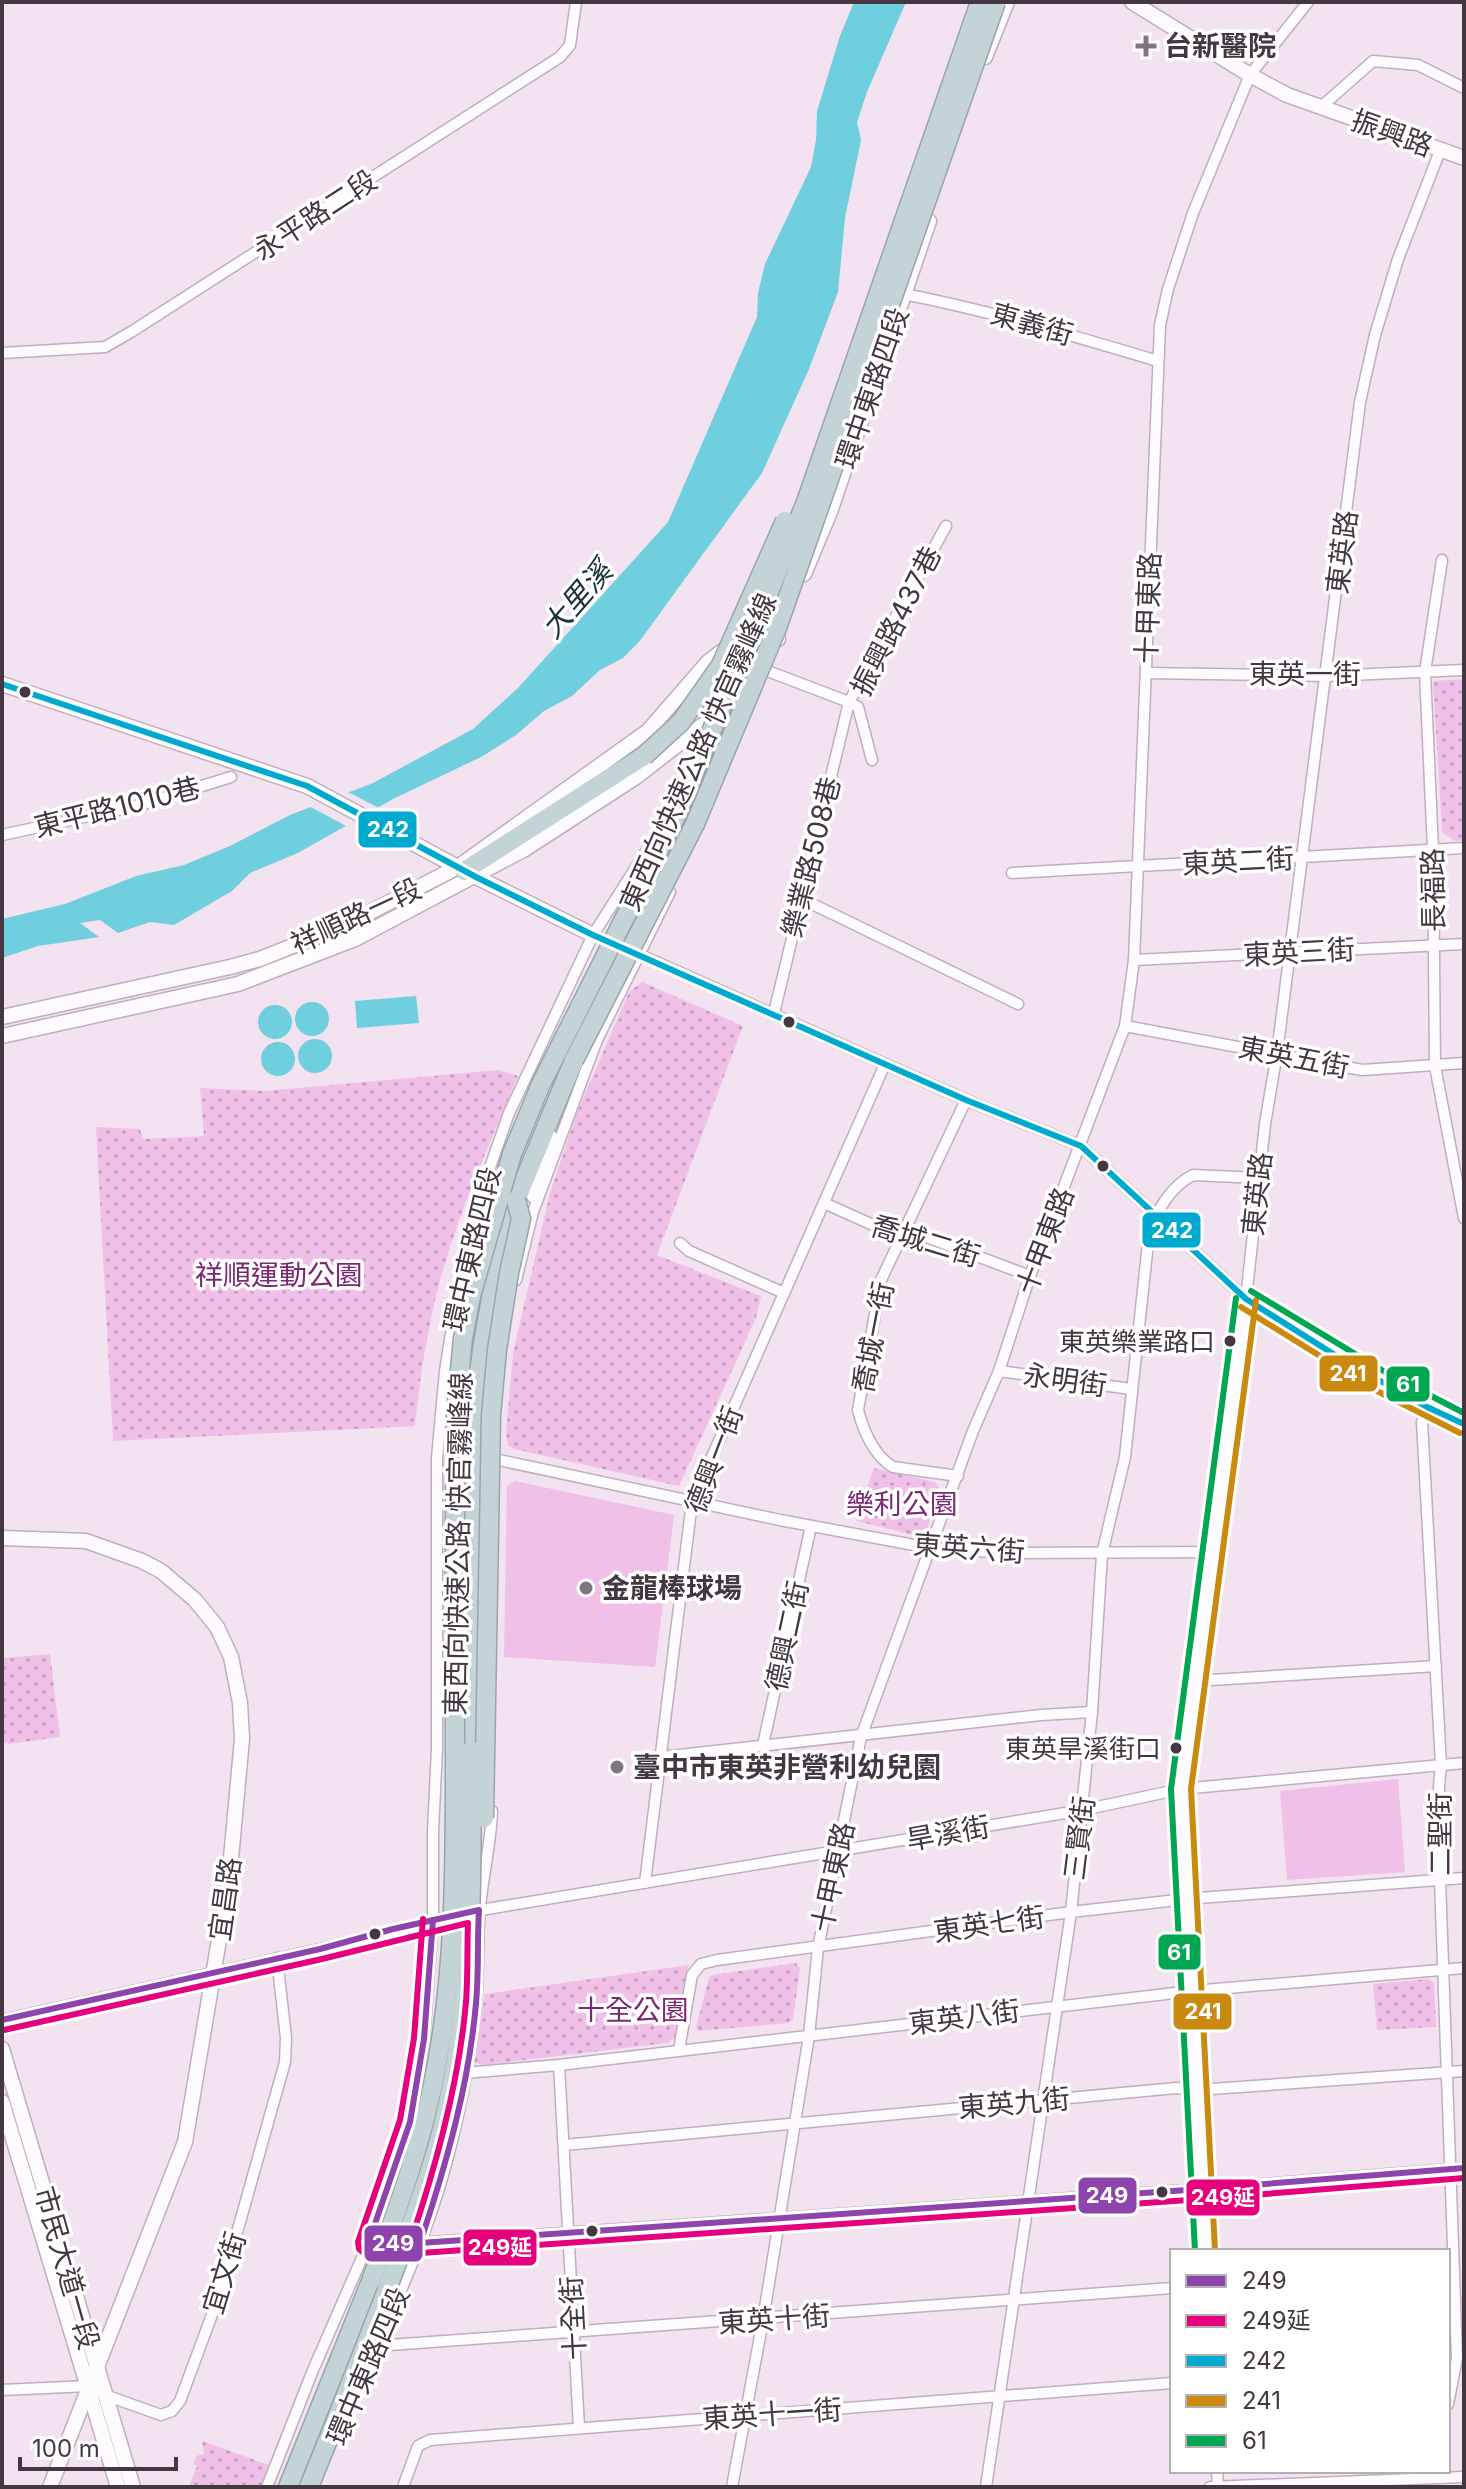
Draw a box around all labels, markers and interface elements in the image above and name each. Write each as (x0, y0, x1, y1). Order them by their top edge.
place label: 台新醫院 (1164, 29, 1276, 63)
marker: 台新醫院 (1135, 35, 1157, 57)
street label: 振興路 (1347, 103, 1437, 163)
street label: 永平路二段 (247, 163, 383, 267)
street label: 東義街 (987, 296, 1077, 352)
street label: 環中東路四段 (829, 303, 915, 473)
street label: 東英路 (1320, 508, 1364, 596)
street label: 振興路437巷 (844, 541, 948, 701)
water label: 大里溪 (533, 550, 622, 645)
street label: 十甲東路 (1129, 551, 1167, 665)
street label: 東西向快速公路 快官霧峰線 (613, 588, 783, 916)
street label: 東英一街 (1249, 657, 1361, 691)
unlabelled marker (17, 684, 33, 700)
street label: 東平路1010巷 (30, 770, 204, 844)
street label: 樂業路508巷 (775, 773, 847, 941)
line badge: 242 (357, 810, 418, 849)
text: 242 (367, 816, 409, 842)
street label: 東英二街 (1181, 841, 1295, 881)
street label: 長福路 (1415, 848, 1451, 932)
street label: 祥順路一段 (285, 871, 427, 961)
street label: 東英三街 (1242, 932, 1356, 972)
unlabelled marker (781, 1014, 797, 1030)
street label: 東英五街 (1236, 1030, 1352, 1084)
street label: 東英路 (1236, 1150, 1278, 1238)
unlabelled marker (1095, 1158, 1111, 1174)
street label: 環中東路四段 (437, 1163, 507, 1335)
street label: 十甲東路 (1009, 1183, 1081, 1299)
street label: 喬城二街 (867, 1208, 985, 1274)
line badge: 242 (1141, 1211, 1202, 1249)
text: 242 (1151, 1217, 1193, 1243)
park label: 祥順運動公園 (195, 1258, 363, 1292)
street label: 喬城一街 (846, 1279, 900, 1395)
place label: 東英樂業路口 (1059, 1326, 1215, 1357)
marker: 東英樂業路口 (1222, 1333, 1238, 1349)
line badge: 241 (1318, 1354, 1379, 1393)
street label: 永明街 (1021, 1357, 1109, 1403)
text: 241 (1329, 1360, 1367, 1386)
line badge: 61 (1385, 1365, 1431, 1403)
text: 61 (1396, 1371, 1420, 1397)
street label: 東西向快速公路 快官霧峰線 (438, 1372, 478, 1716)
street label: 德興一街 (678, 1402, 750, 1518)
park label: 樂利公園 (846, 1487, 958, 1521)
street label: 東英六街 (912, 1527, 1026, 1569)
place label: 金龍棒球場 (602, 1571, 742, 1605)
street label: 德興二街 (759, 1578, 815, 1694)
marker: 金龍棒球場 (577, 1579, 595, 1597)
place label: 東英旱溪街口 (1005, 1733, 1161, 1764)
marker: 東英旱溪街口 (1168, 1740, 1184, 1756)
place label: 臺中市東英非營利幼兒園 (633, 1750, 941, 1784)
marker: 臺中市東英非營利幼兒園 (608, 1758, 626, 1776)
street label: 二聖街 (1423, 1792, 1457, 1876)
street label: 三賢街 (1057, 1794, 1101, 1882)
street label: 旱溪街 (904, 1809, 992, 1857)
street label: 十甲東路 (805, 1819, 861, 1935)
street label: 宜昌路 (202, 1855, 248, 1943)
street label: 東英七街 (931, 1899, 1047, 1949)
unlabelled marker (367, 1926, 383, 1942)
line badge: 61 (1157, 1933, 1202, 1971)
text: 61 (1167, 1939, 1191, 1965)
line badge: 241 (1172, 1992, 1233, 2031)
park label: 十全公園 (577, 1993, 689, 2027)
street label: 東英八街 (906, 1993, 1022, 2041)
text: 241 (1184, 1998, 1222, 2024)
street label: 東英九街 (957, 2081, 1071, 2125)
line badge: 249 (1077, 2176, 1138, 2215)
line badge: 249延 (1185, 2178, 1261, 2217)
text: 249 (1086, 2182, 1128, 2208)
street label: 市民大道一段 (28, 2183, 106, 2353)
unlabelled marker (1154, 2184, 1170, 2200)
text: 249延 (1191, 2184, 1255, 2210)
unlabelled marker (584, 2223, 600, 2239)
line badge: 249 (363, 2224, 424, 2263)
street label: 宜文街 (195, 2228, 253, 2318)
line badge: 249延 (462, 2228, 538, 2267)
text: 249 (372, 2230, 414, 2256)
text: 249延 (468, 2234, 532, 2260)
legend (1170, 2249, 1450, 2473)
text: 249 (1242, 2266, 1287, 2295)
street label: 十全街 (554, 2275, 592, 2361)
street label: 環中東路四段 (320, 2282, 416, 2450)
street label: 東英十街 (717, 2298, 831, 2340)
text: 249延 (1242, 2306, 1311, 2335)
text: 242 (1242, 2346, 1286, 2375)
text: 241 (1242, 2386, 1281, 2415)
street label: 東英十一街 (701, 2392, 843, 2436)
scale bar (20, 2421, 176, 2471)
text: 61 (1242, 2426, 1267, 2455)
text: 100 m (32, 2434, 100, 2463)

